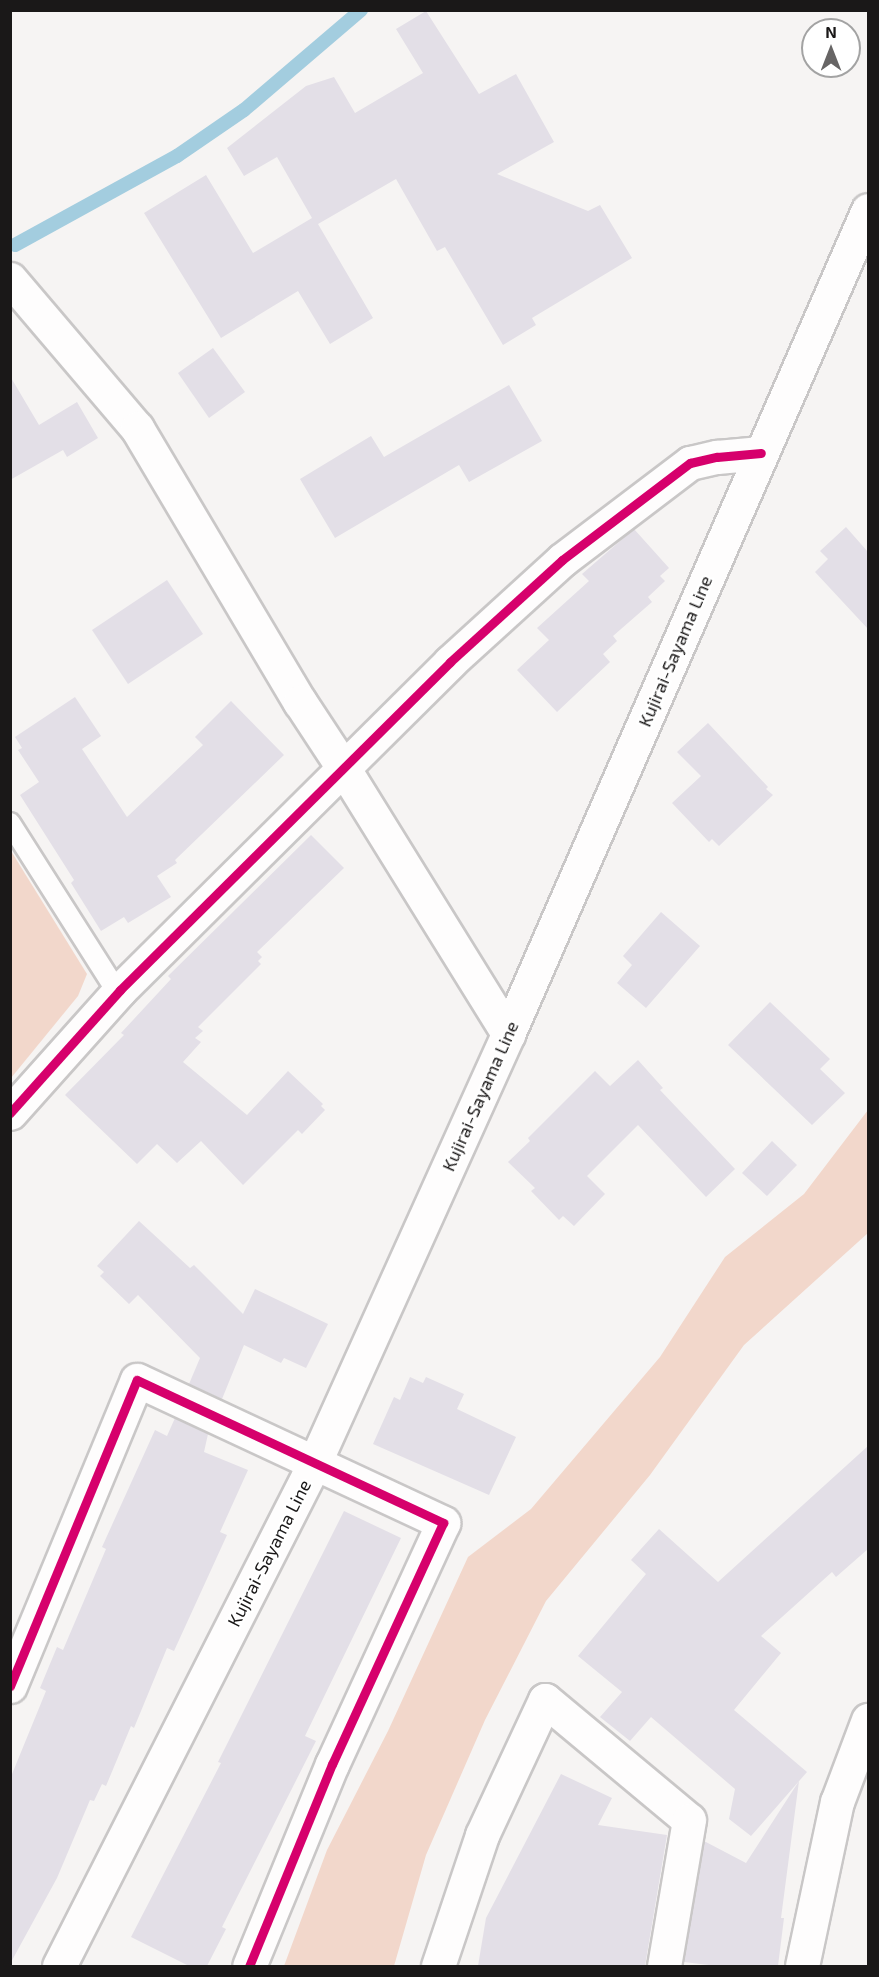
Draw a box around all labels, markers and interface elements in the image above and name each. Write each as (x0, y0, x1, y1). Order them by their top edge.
north arrow (801, 18, 861, 78)
text: N (825, 22, 837, 41)
street label: Kujirai-Sayama Line (633, 572, 717, 730)
street label: Kujirai-Sayama Line (437, 1018, 523, 1174)
street label: Kujirai-Sayama Line (223, 1476, 315, 1630)

